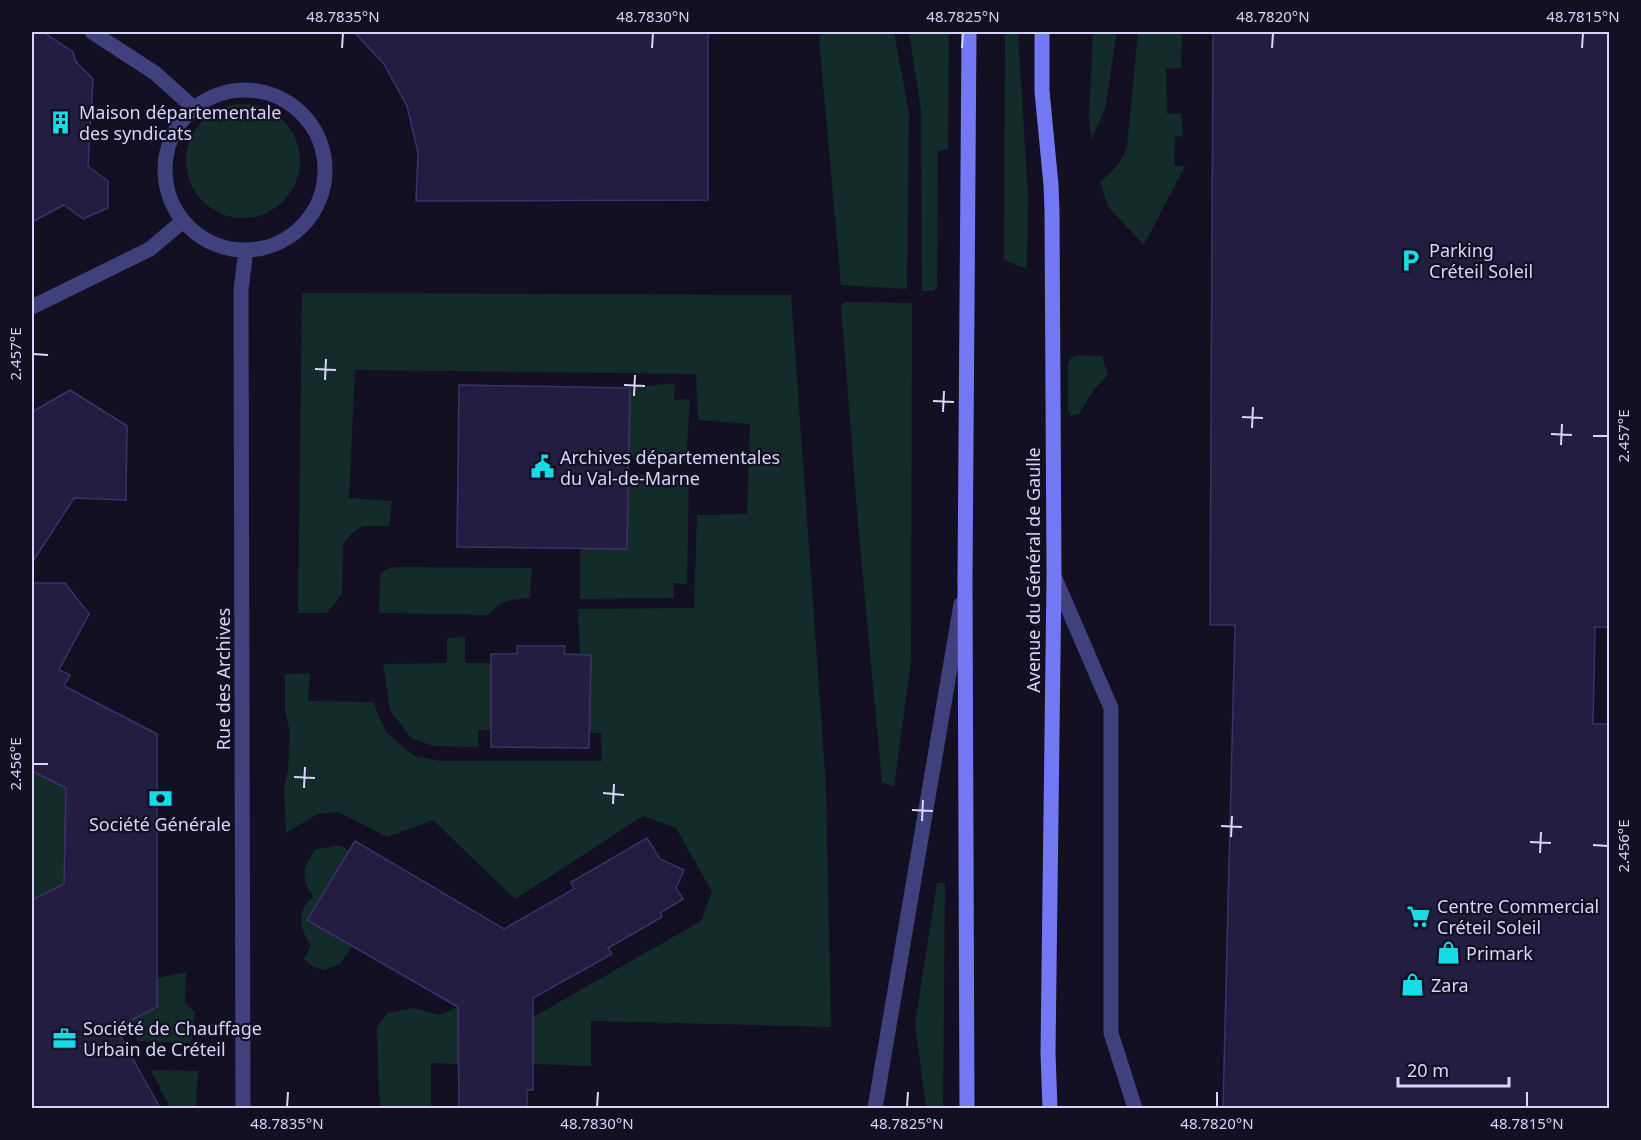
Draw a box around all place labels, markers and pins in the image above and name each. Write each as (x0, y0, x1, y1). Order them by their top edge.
place label: Maison départementale des syndicats (79, 100, 281, 145)
building icon: Maison départementale des syndicats (48, 109, 74, 135)
place label: Parking Créteil Soleil (1429, 238, 1533, 283)
parking icon: Parking Créteil Soleil (1398, 247, 1424, 273)
place label: Archives départementales du Val-de-Marne (560, 445, 780, 490)
public building icon: Archives départementales du Val-de-Marne (529, 454, 555, 480)
bank icon: Société Générale (147, 785, 173, 811)
place label: Société Générale (89, 812, 231, 836)
place label: Centre Commercial Créteil Soleil (1437, 894, 1599, 939)
supermarket icon: Centre Commercial Créteil Soleil (1406, 903, 1432, 929)
shop icon: Primark (1435, 940, 1461, 966)
place label: Primark (1466, 941, 1533, 965)
shop icon: Zara (1400, 972, 1426, 998)
place label: Zara (1431, 973, 1469, 997)
place label: Société de Chauffage Urbain de Créteil (83, 1016, 262, 1061)
office icon: Société de Chauffage Urbain de Créteil (52, 1025, 78, 1051)

